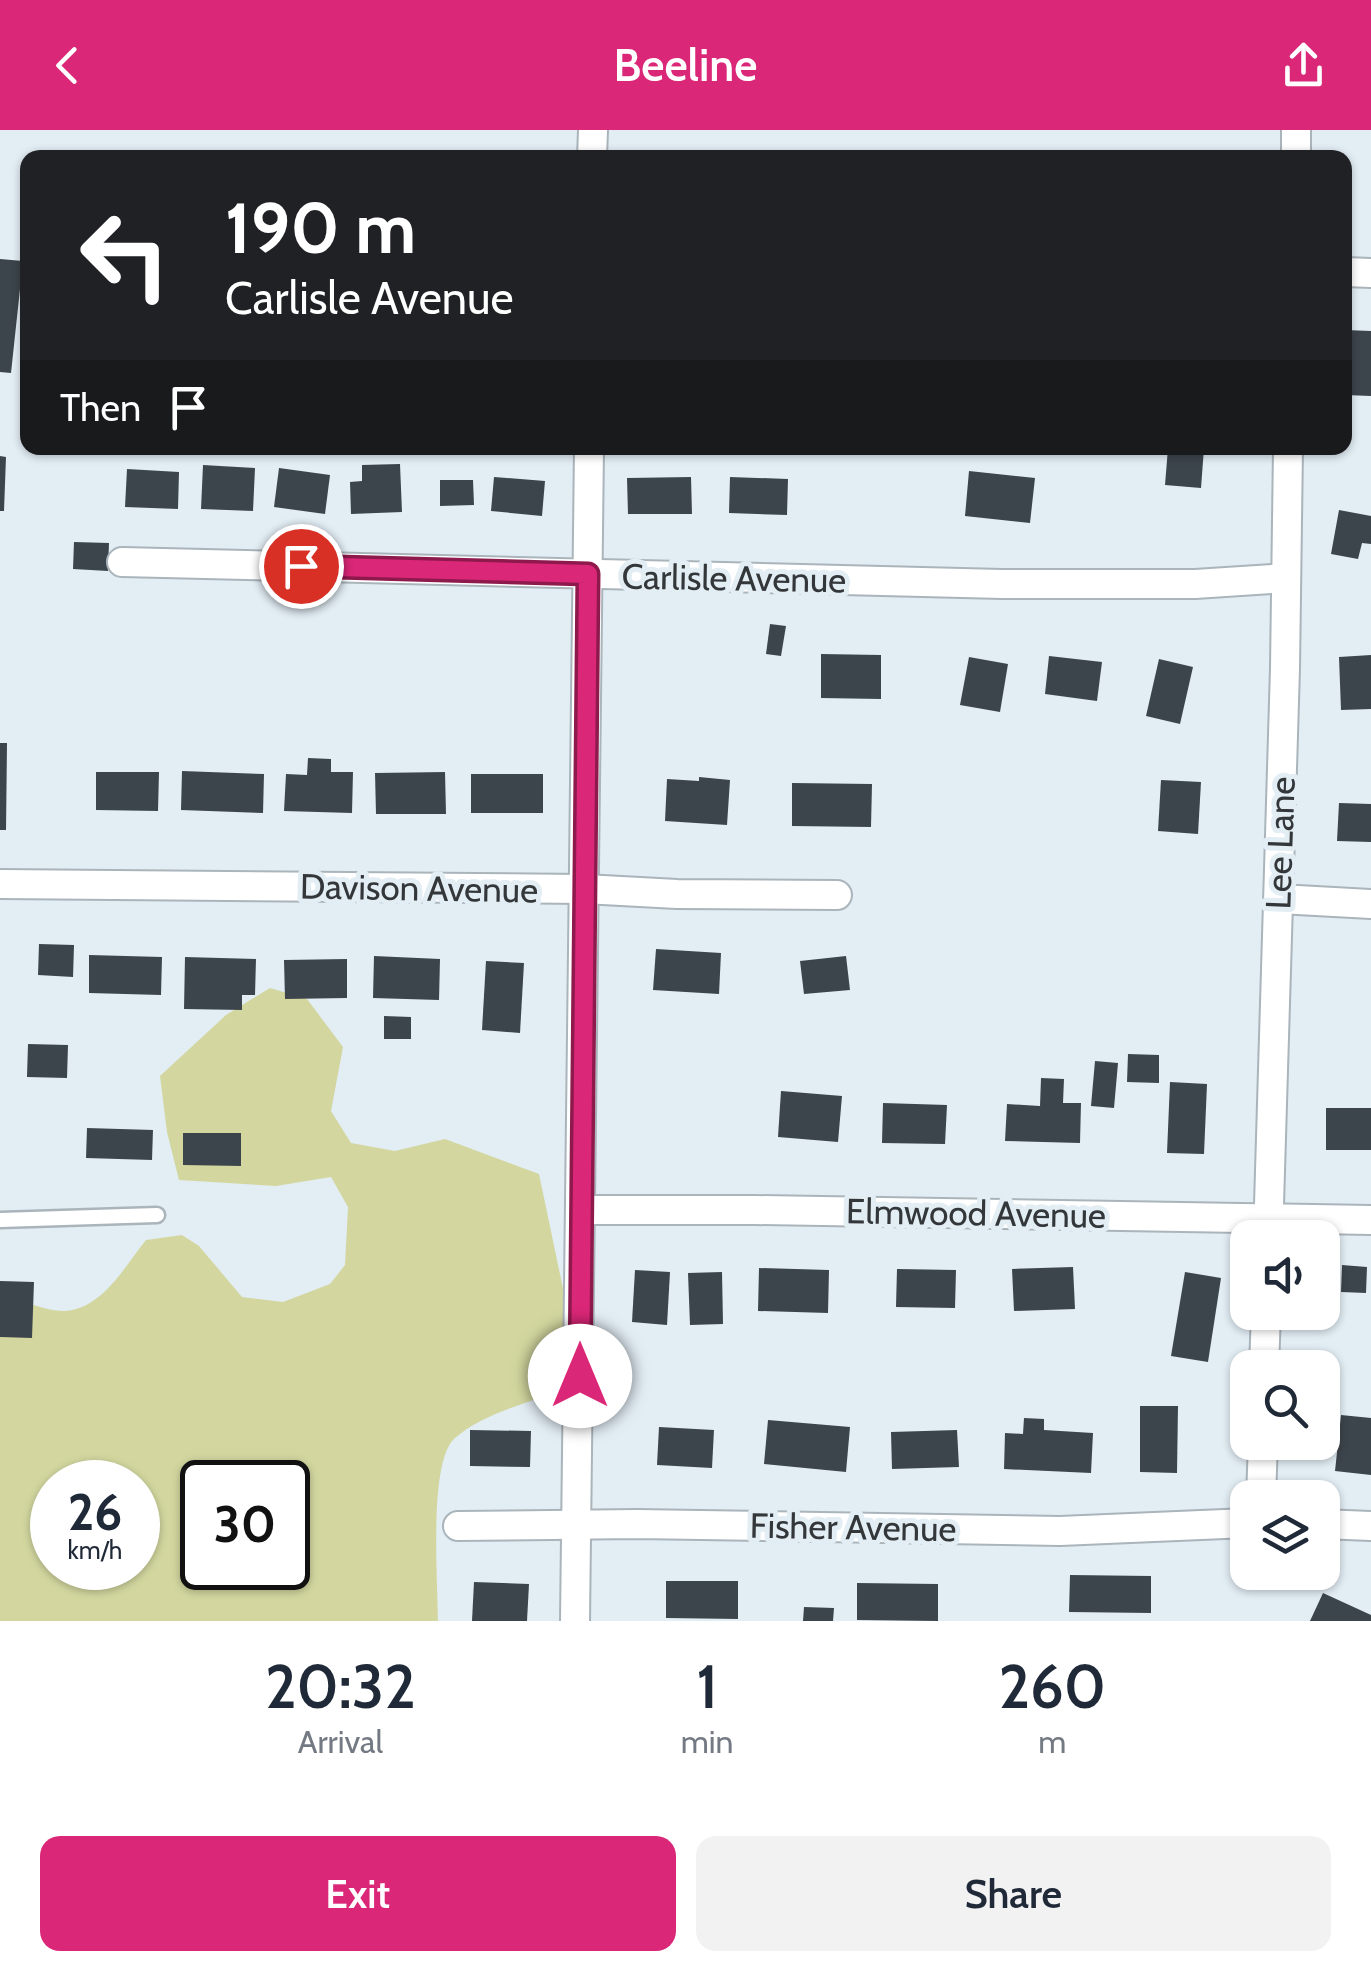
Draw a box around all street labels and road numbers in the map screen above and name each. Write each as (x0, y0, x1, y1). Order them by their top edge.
street label: Carlisle Avenue (621, 555, 847, 601)
street label: Lee Lane (1256, 776, 1304, 910)
street label: Davison Avenue (300, 864, 538, 912)
street label: Elmwood Avenue (846, 1189, 1106, 1237)
street label: Fisher Avenue (749, 1504, 957, 1550)

